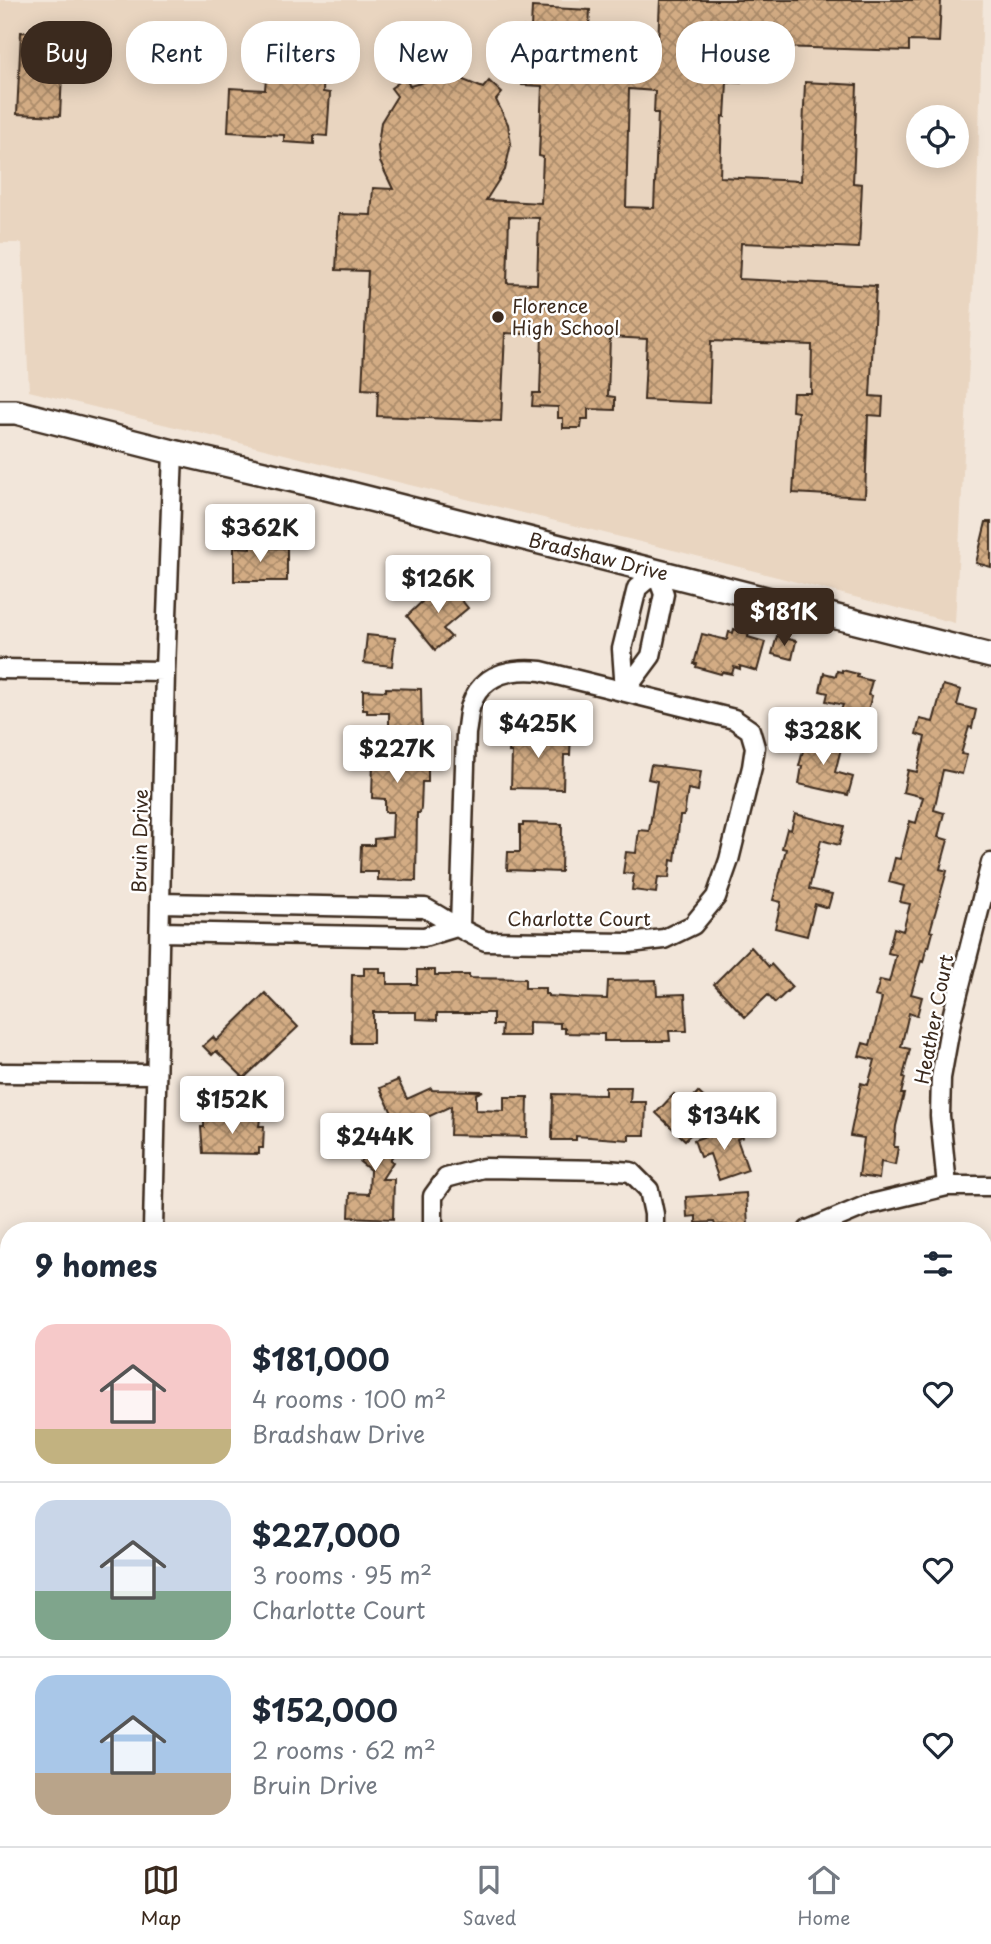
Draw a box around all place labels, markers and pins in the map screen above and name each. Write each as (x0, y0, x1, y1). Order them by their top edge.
place label: Florence High School (512, 291, 619, 341)
marker: Florence High School (490, 309, 506, 325)
pin: $362K (211, 504, 309, 564)
pin: $126K (389, 556, 487, 615)
pin: $181K (735, 588, 833, 648)
pin: $425K (489, 700, 587, 760)
pin: $328K (774, 708, 872, 767)
pin: $227K (348, 726, 446, 785)
pin: $152K (183, 1076, 281, 1136)
pin: $134K (675, 1092, 773, 1152)
pin: $244K (326, 1114, 424, 1173)

